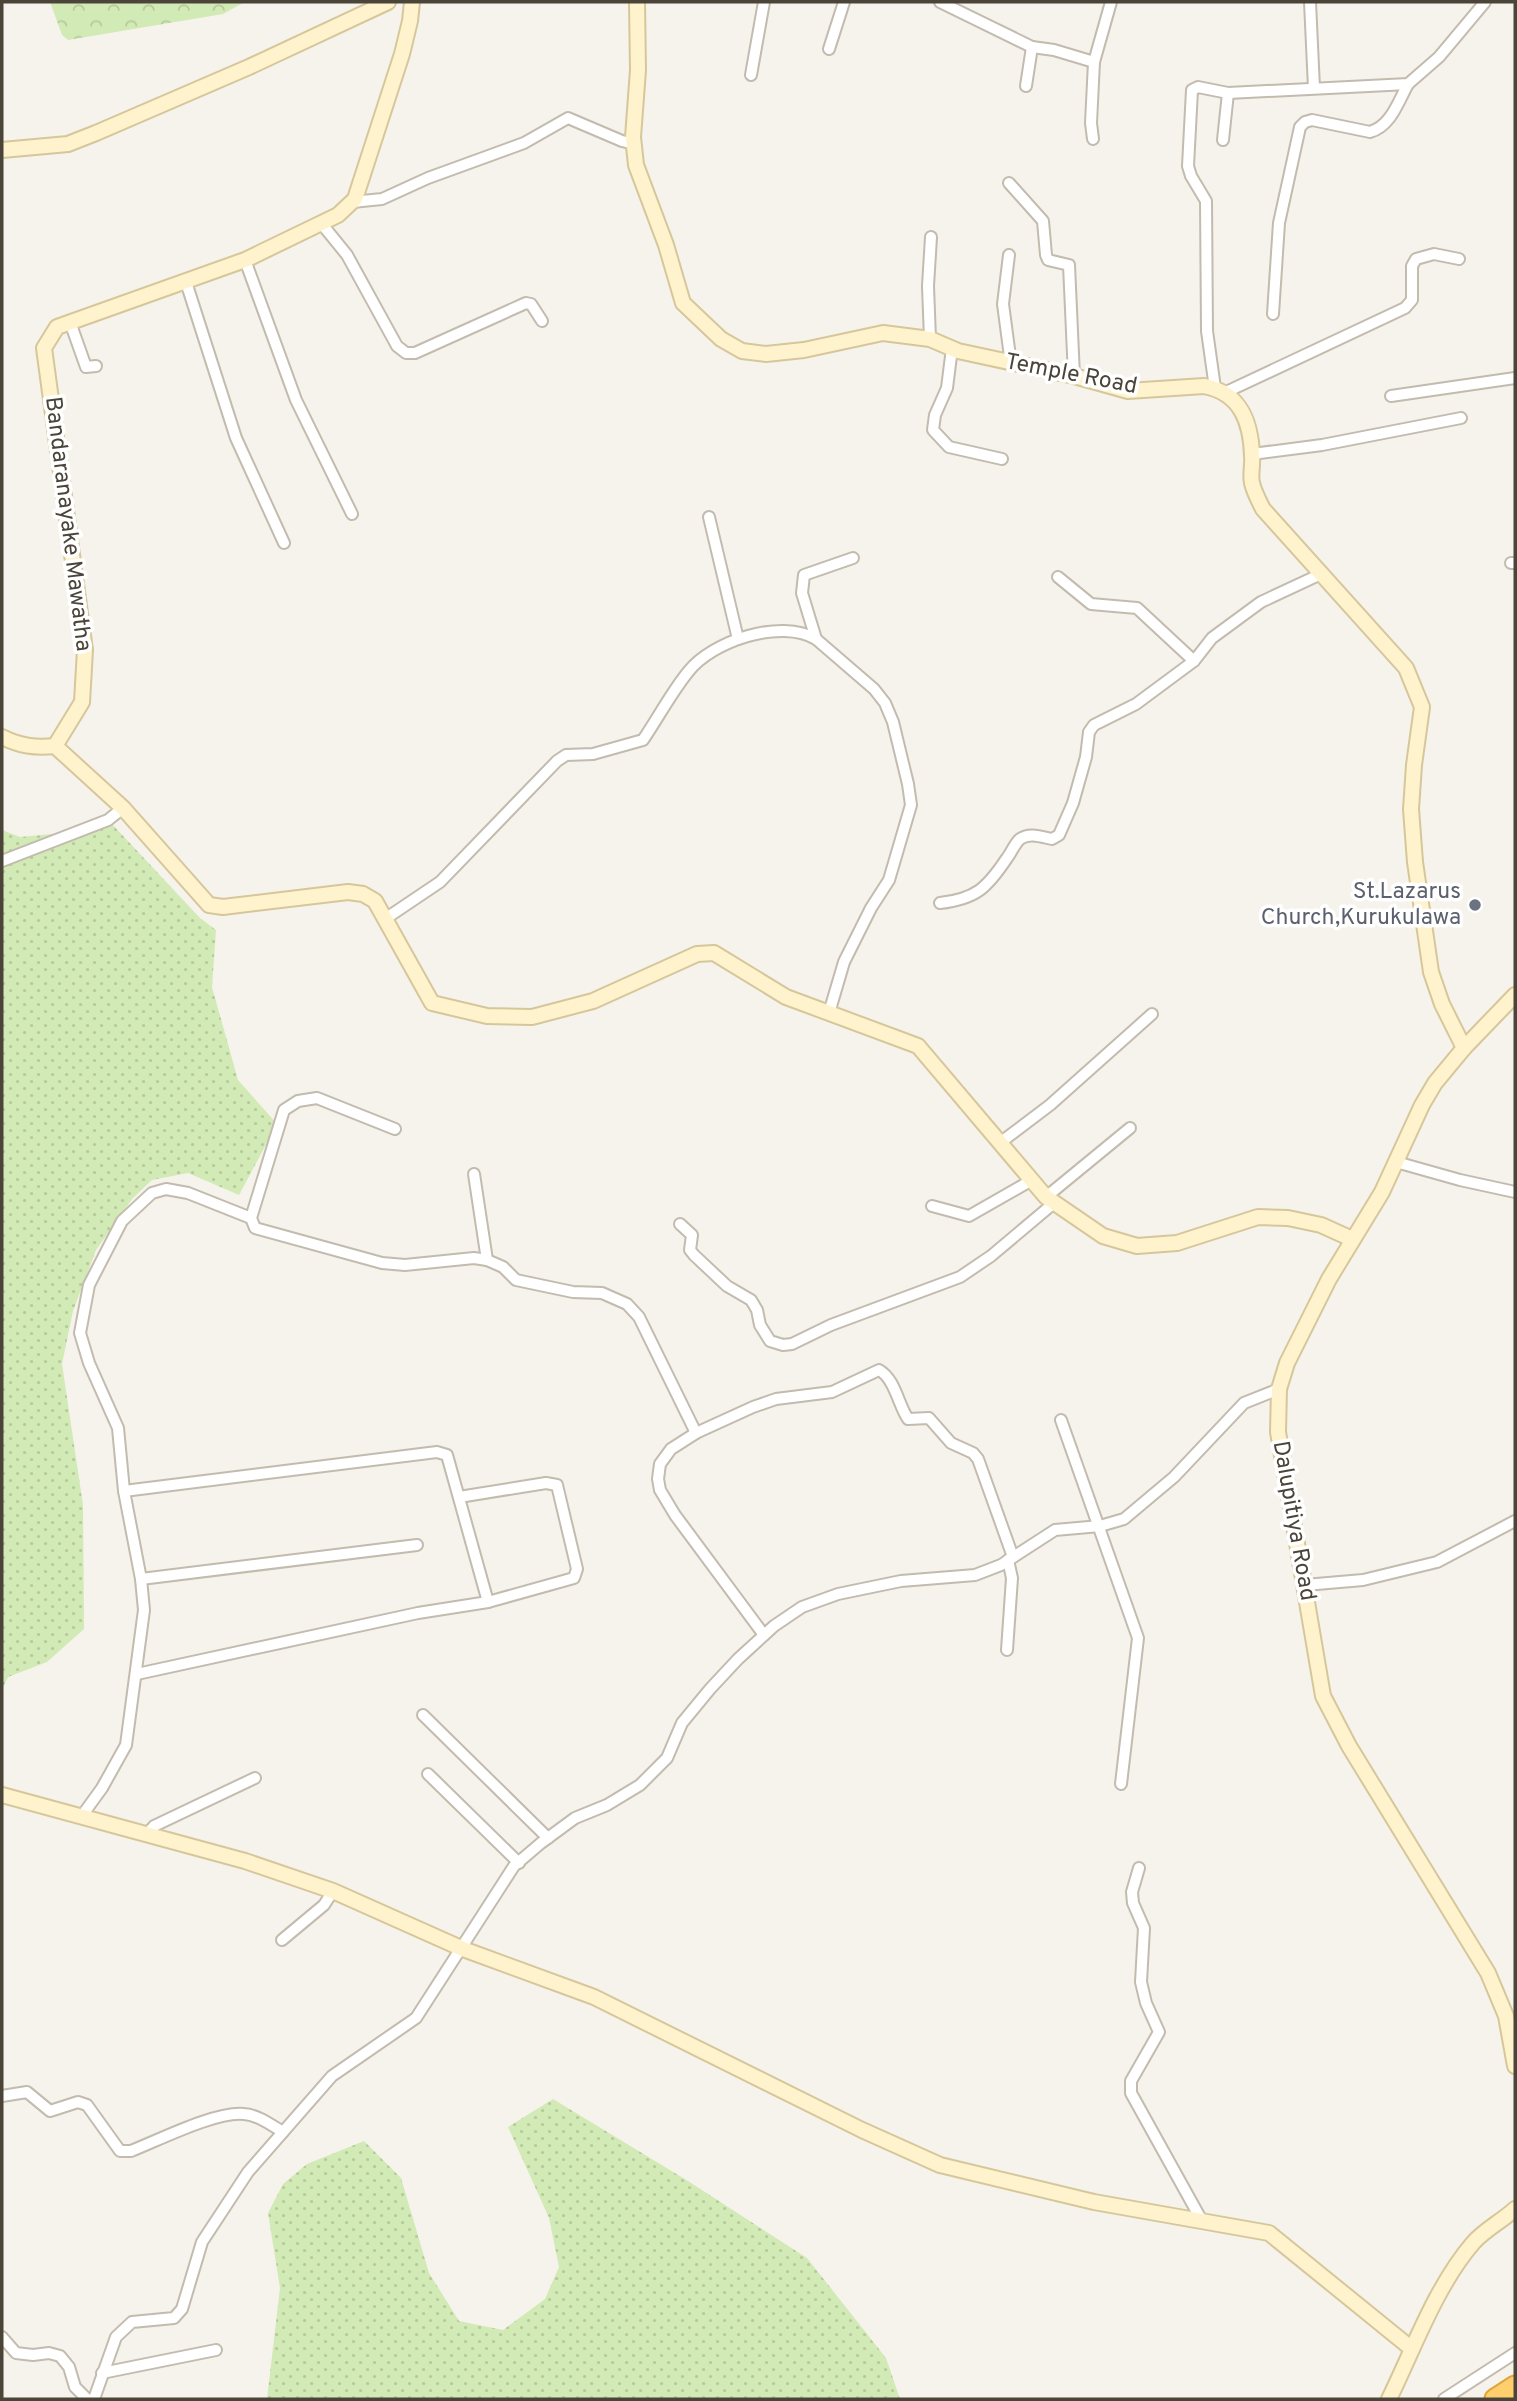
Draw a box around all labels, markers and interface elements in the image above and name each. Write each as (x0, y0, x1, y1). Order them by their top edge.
street label: Temple Road (1003, 348, 1139, 402)
street label: Bandaranayake Mawatha (37, 395, 97, 653)
place label: St.Lazarus Church,Kurukulawa (1261, 878, 1461, 933)
marker: St.Lazarus Church,Kurukulawa (1467, 897, 1483, 913)
street label: Dalupitiya Road (1265, 1439, 1321, 1603)

